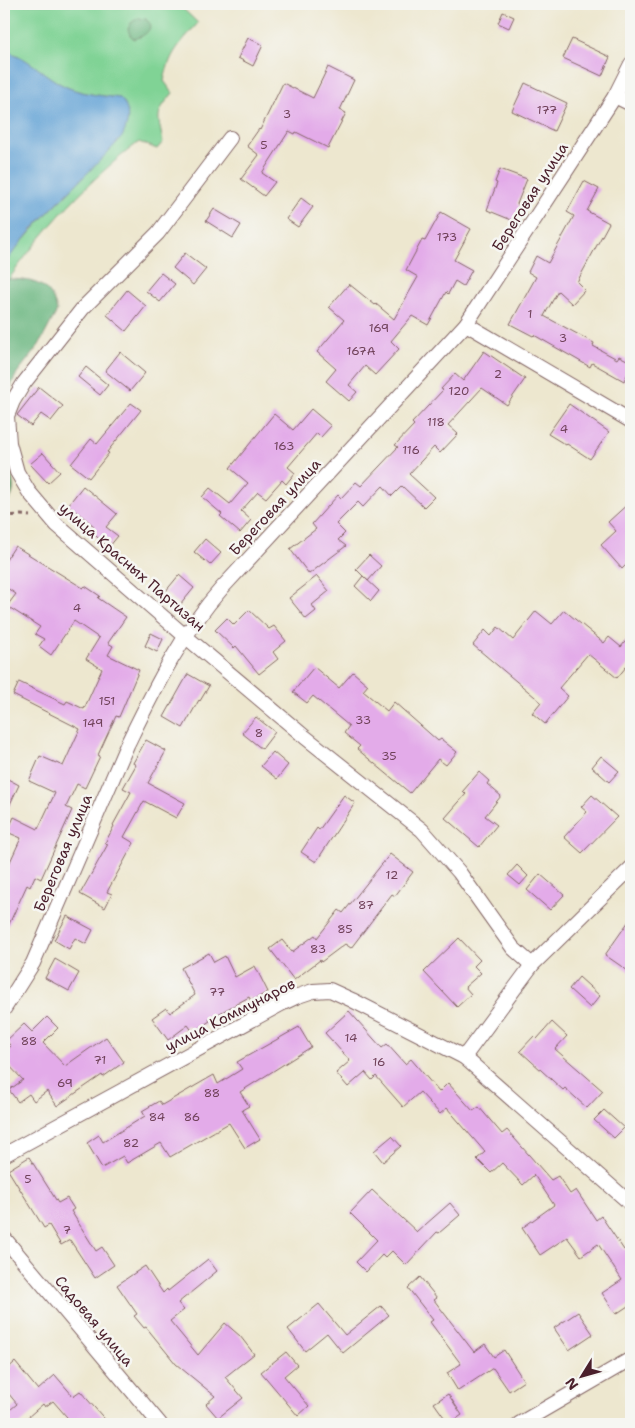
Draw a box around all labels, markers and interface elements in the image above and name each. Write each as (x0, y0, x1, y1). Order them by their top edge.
house number: 177 (537, 102, 557, 118)
house number: 3 (283, 106, 291, 122)
house number: 5 (260, 137, 268, 153)
street label: Береговая улица (487, 138, 573, 255)
house number: 173 (437, 229, 457, 245)
house number: 1 (527, 306, 533, 322)
house number: 169 (369, 320, 389, 336)
house number: 3 (559, 330, 567, 346)
house number: 167А (347, 343, 376, 359)
house number: 2 (494, 366, 502, 382)
house number: 120 (449, 383, 469, 399)
house number: 118 (427, 414, 445, 430)
house number: 4 (560, 421, 568, 437)
house number: 163 (274, 438, 294, 454)
house number: 116 (402, 442, 420, 458)
street label: Береговая улица (225, 454, 326, 560)
street label: улица Красных Партизан (55, 498, 209, 636)
house number: 4 (73, 600, 81, 616)
house number: 151 (99, 693, 115, 709)
house number: 33 (355, 712, 371, 728)
house number: 149 (83, 715, 103, 731)
house number: 8 (255, 725, 263, 741)
house number: 35 (381, 748, 397, 764)
street label: Береговая улица (29, 791, 97, 915)
house number: 12 (386, 867, 398, 883)
house number: 87 (358, 897, 374, 913)
house number: 85 (337, 921, 353, 937)
house number: 83 (310, 941, 326, 957)
street label: улица Коммунаров (161, 973, 299, 1057)
house number: 77 (209, 984, 225, 1000)
house number: 14 (345, 1030, 357, 1046)
house number: 88 (21, 1033, 37, 1049)
house number: 71 (94, 1052, 106, 1068)
house number: 16 (372, 1054, 386, 1070)
house number: 69 (57, 1075, 73, 1091)
house number: 88 (204, 1085, 220, 1101)
house number: 84 (149, 1109, 165, 1125)
house number: 86 (184, 1109, 200, 1125)
house number: 82 (123, 1135, 139, 1151)
house number: 5 (24, 1171, 32, 1187)
house number: 7 (63, 1222, 71, 1238)
street label: Садовая улица (50, 1271, 138, 1371)
north arrow (558, 1350, 608, 1400)
text: N (561, 1374, 582, 1394)

